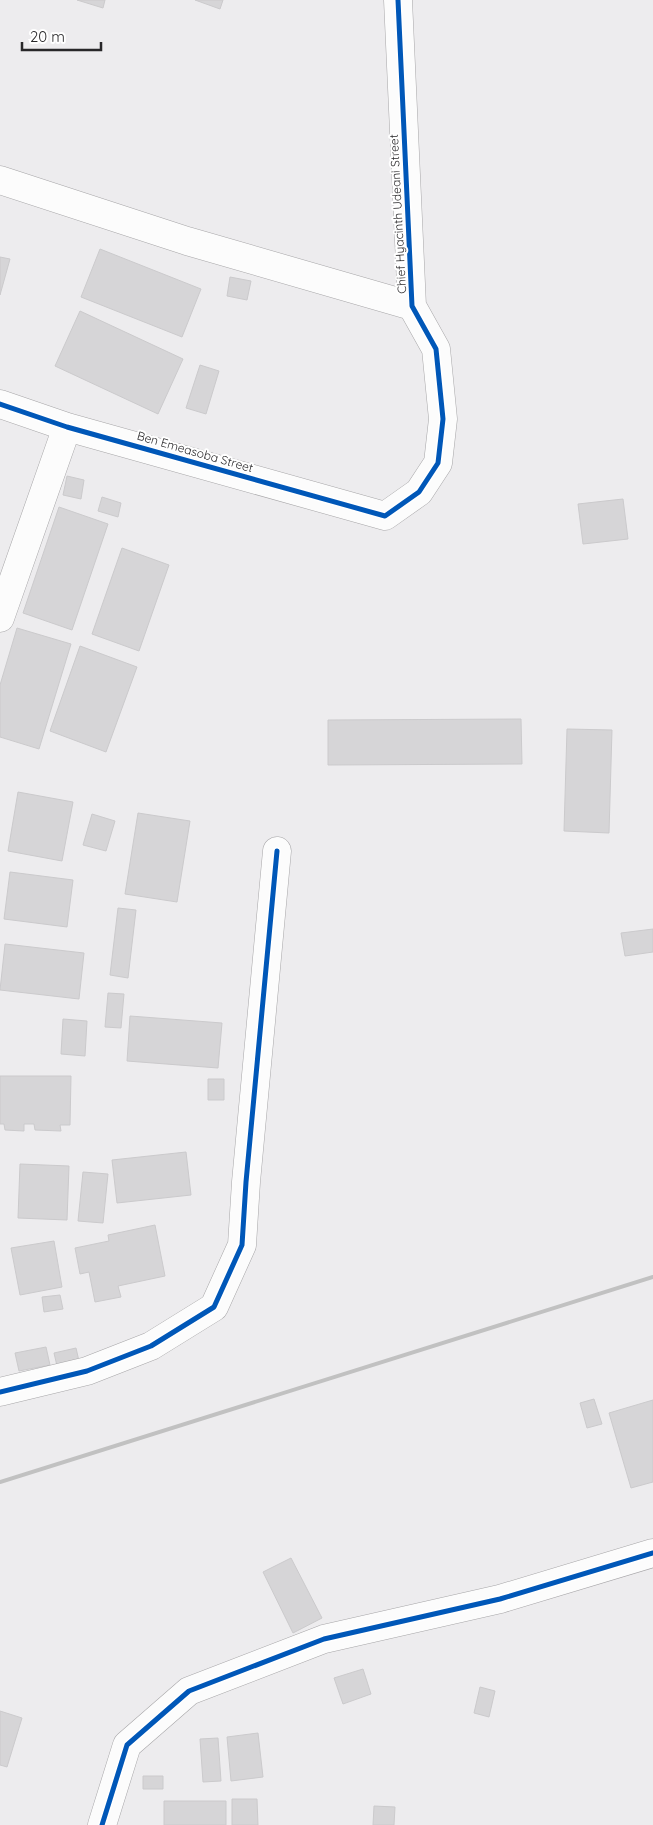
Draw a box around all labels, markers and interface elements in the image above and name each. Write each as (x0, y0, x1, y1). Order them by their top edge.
scale bar (22, 20, 101, 52)
text: 20 m (30, 27, 65, 46)
street label: Chief Hyacinth Udeani Street (386, 134, 409, 294)
street label: Ben Emeasoba Street (135, 428, 255, 475)

